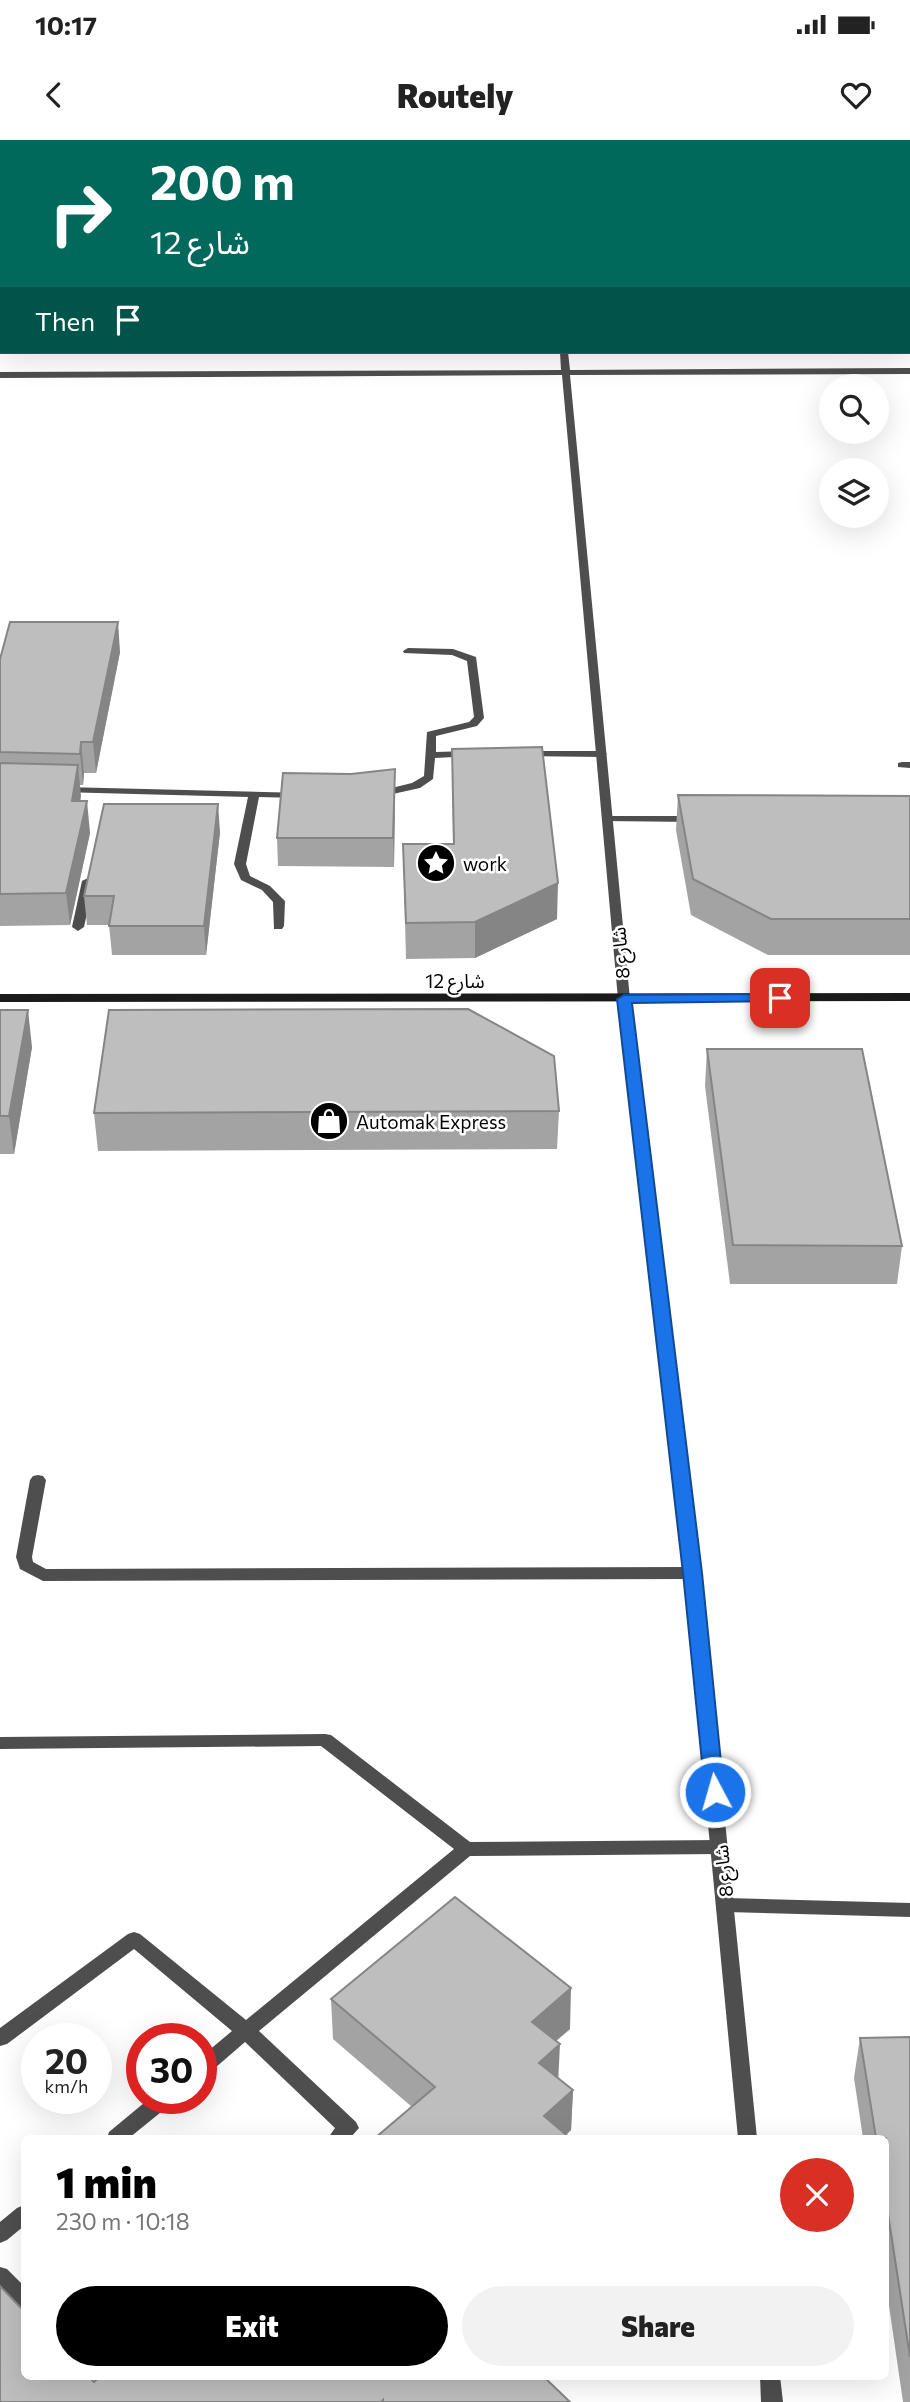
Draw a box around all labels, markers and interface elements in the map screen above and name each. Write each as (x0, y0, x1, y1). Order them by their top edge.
text: 10:17 (35, 9, 97, 40)
text: Routely (397, 75, 513, 115)
icon: back (35, 76, 73, 114)
icon: heart (837, 76, 875, 114)
text: 200 m (150, 150, 295, 210)
icon: right (35, 168, 126, 259)
text: شارع 12 (150, 221, 250, 261)
icon: arrive (109, 301, 147, 339)
text: Then (35, 305, 95, 336)
map controls (819, 374, 889, 528)
button: search (819, 374, 889, 444)
button: layers (819, 458, 889, 528)
place icon: work (415, 842, 457, 884)
place label: work (463, 852, 507, 875)
street label: شارع 8 (606, 926, 637, 980)
pin (750, 968, 810, 1028)
street label: شارع 12 (425, 969, 485, 995)
icon: arrive (761, 979, 799, 1017)
shop icon: Automak Express (308, 1100, 350, 1142)
place label: Automak Express (356, 1110, 506, 1133)
position arrow (678, 1755, 752, 1829)
street label: شارع 8 (709, 1844, 740, 1898)
speed limit sign: 30 (126, 2023, 217, 2114)
text: 20 (45, 2038, 88, 2081)
text: km/h (45, 2075, 88, 2097)
text: 1 min (56, 2155, 157, 2207)
button: close (780, 2158, 854, 2232)
text: 230 m · 10:18 (56, 2207, 190, 2235)
button: Exit (56, 2286, 448, 2366)
button: Share (462, 2286, 854, 2366)

